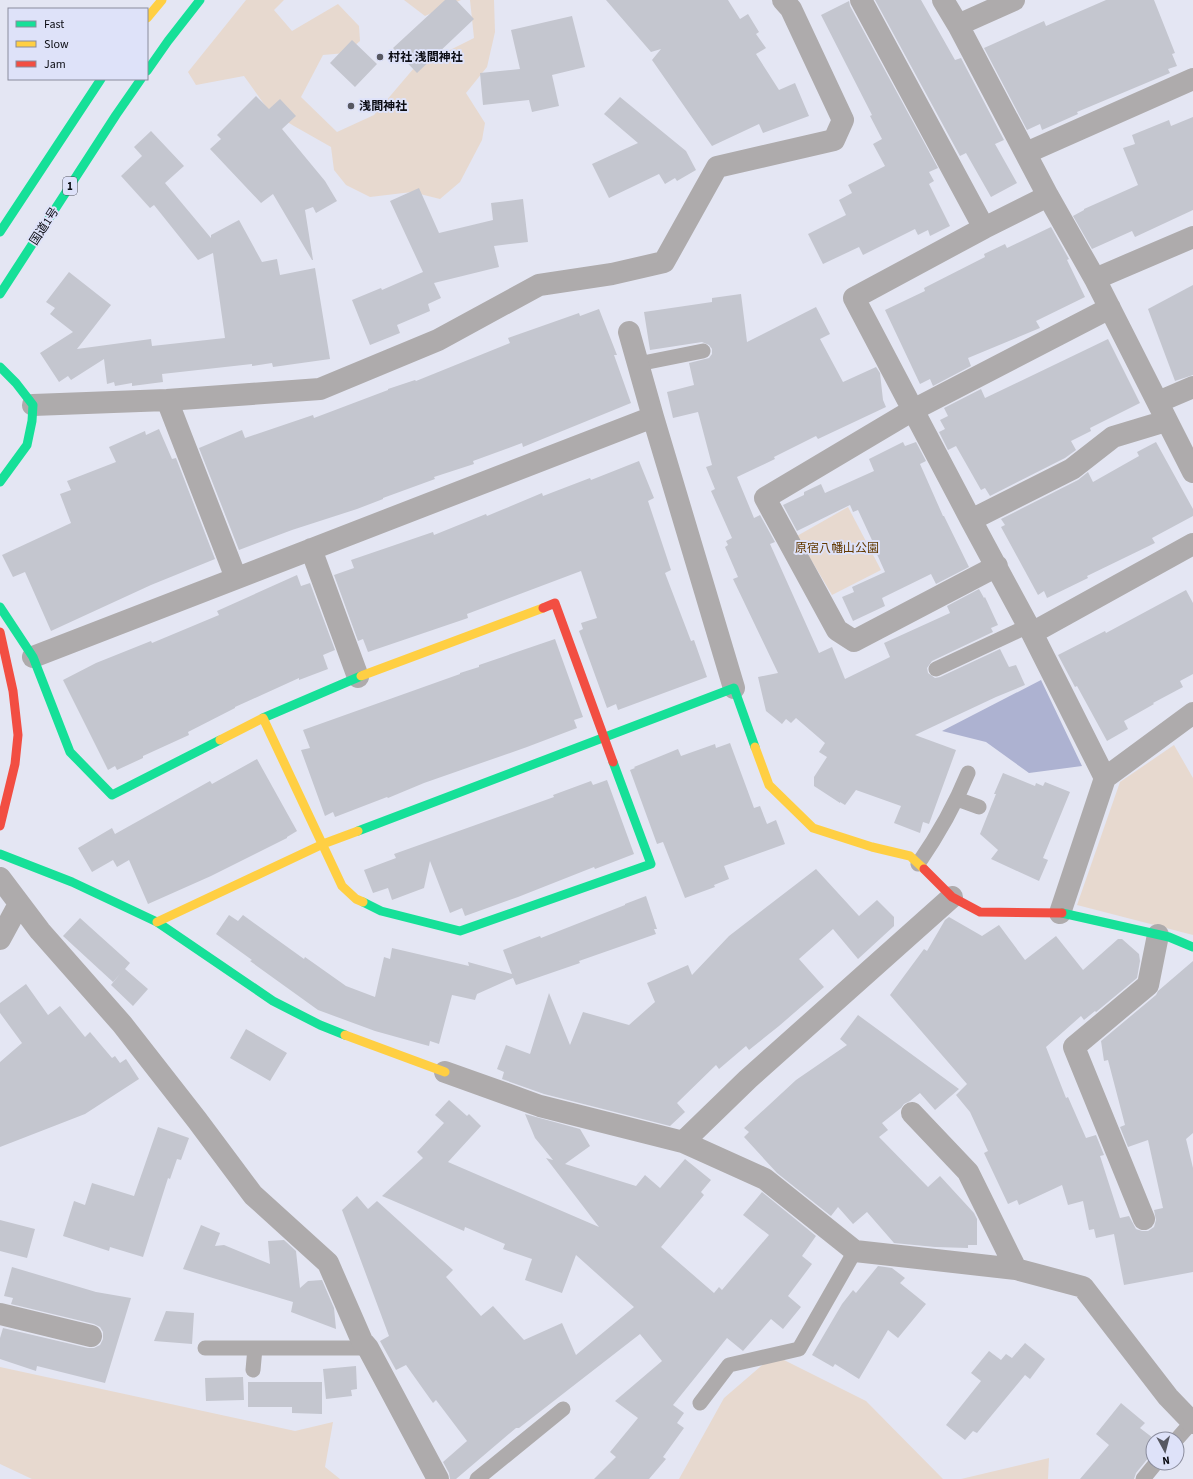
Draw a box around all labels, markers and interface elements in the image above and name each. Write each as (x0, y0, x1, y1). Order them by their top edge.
legend (8, 8, 148, 80)
text: Fast (44, 16, 64, 33)
text: Slow (44, 36, 69, 53)
place label: 村社 浅間神社 (388, 49, 462, 66)
marker: 村社 浅間神社 (375, 52, 385, 62)
text: Jam (44, 56, 66, 73)
place label: 浅間神社 (359, 98, 407, 115)
marker: 浅間神社 (346, 101, 356, 111)
road number: 1 (63, 177, 77, 195)
street label: 国道1号 (26, 204, 63, 249)
park label: 原宿八幡山公園 (795, 540, 879, 557)
north arrow (1145, 1431, 1185, 1471)
text: N (1162, 1453, 1171, 1468)

